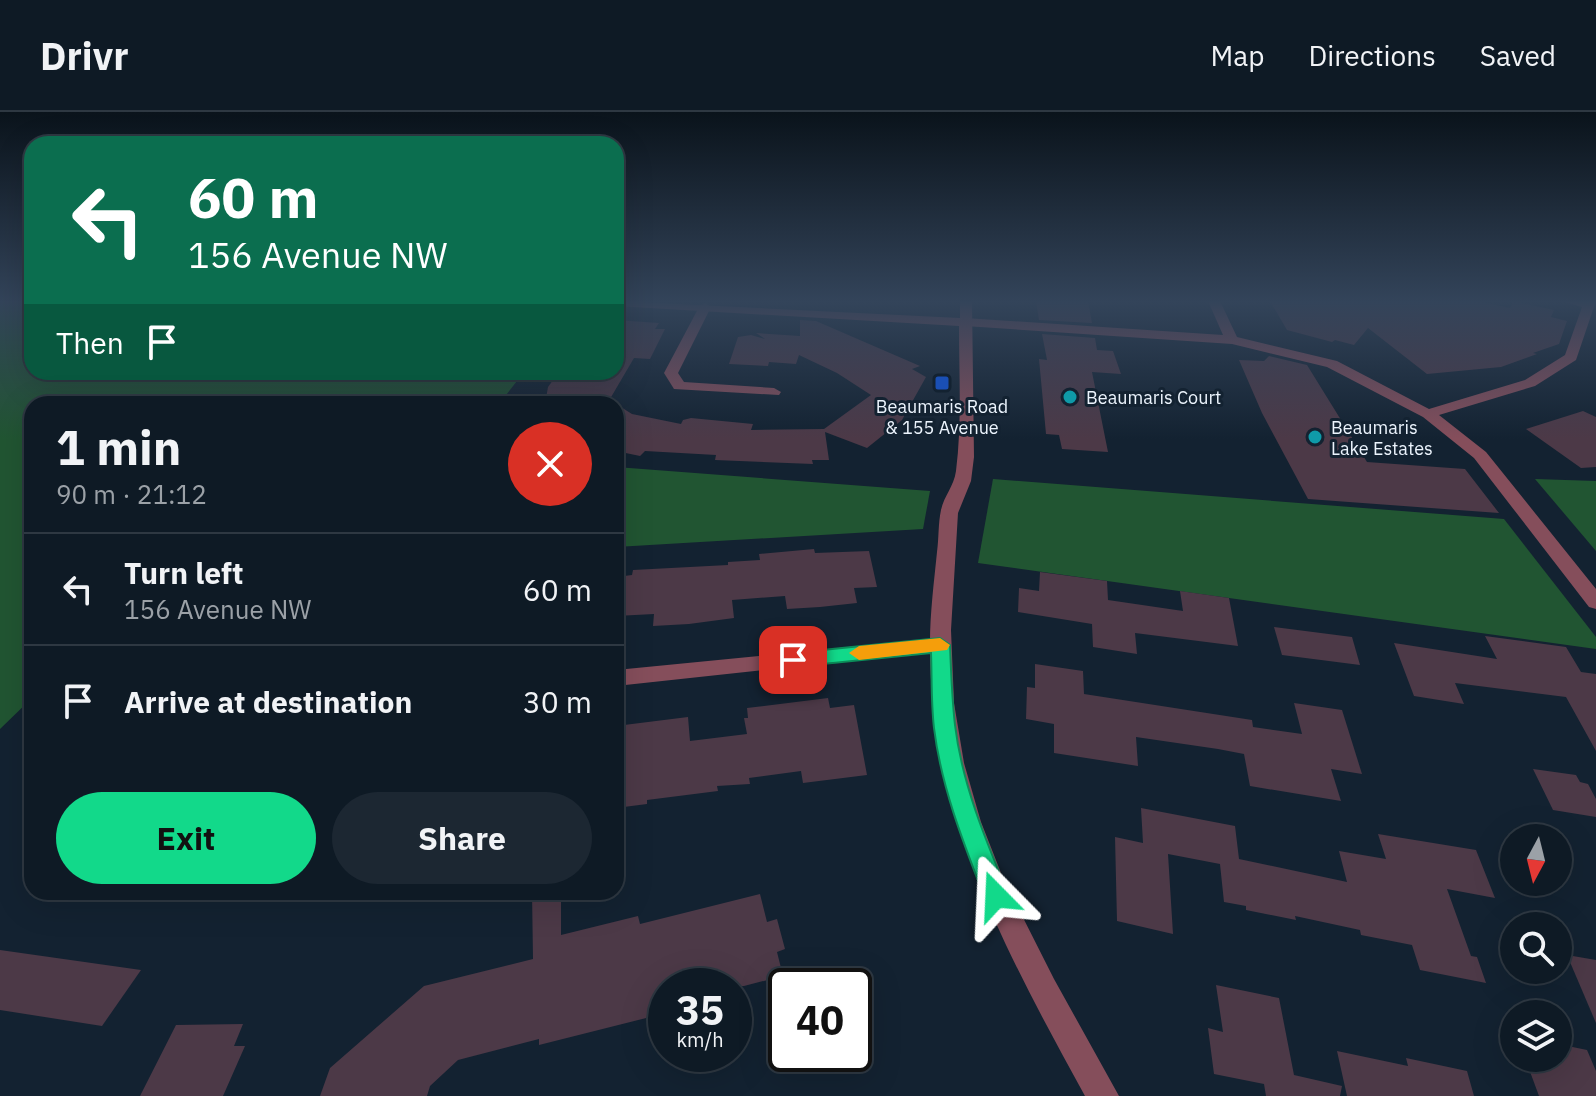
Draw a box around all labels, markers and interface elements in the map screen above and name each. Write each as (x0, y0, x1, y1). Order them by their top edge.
text: Drivr (40, 31, 129, 80)
text: Map (1210, 37, 1264, 74)
text: Directions (1308, 37, 1436, 74)
text: Saved (1480, 37, 1556, 74)
text: 60 m (188, 161, 318, 233)
icon: left (56, 168, 160, 272)
text: 156 Avenue NW (188, 231, 448, 278)
icon: arrive (140, 320, 184, 364)
text: Then (56, 323, 124, 362)
marker: Beaumaris Road & 155 Avenue (933, 374, 951, 392)
place label: Beaumaris Court (1086, 386, 1221, 409)
marker: Beaumaris Court (1061, 388, 1079, 406)
place label: Beaumaris Road & 155 Avenue (876, 395, 1008, 439)
text: 1 min (56, 416, 181, 478)
place label: Beaumaris Lake Estates (1331, 416, 1433, 460)
button: close (508, 422, 592, 506)
marker: Beaumaris Lake Estates (1306, 428, 1324, 446)
text: 90 m · 21:12 (56, 477, 207, 511)
text: Turn left (124, 553, 243, 592)
icon: left (56, 567, 100, 611)
text: 60 m (523, 570, 592, 609)
text: 156 Avenue NW (124, 592, 311, 626)
pin (759, 626, 827, 694)
icon: arrive (771, 638, 815, 682)
icon: arrive (56, 679, 100, 723)
text: Arrive at destination (124, 682, 412, 721)
text: 30 m (523, 682, 592, 721)
button: Exit (56, 792, 316, 884)
button: Share (332, 792, 592, 884)
north arrow (1500, 824, 1572, 896)
map controls (1500, 824, 1572, 1072)
position arrow (954, 854, 1038, 938)
button: search (1500, 912, 1572, 984)
speed limit sign: 40 (768, 968, 872, 1072)
text: 35 (676, 984, 724, 1036)
button: layers (1500, 1000, 1572, 1072)
text: km/h (676, 1026, 724, 1053)

